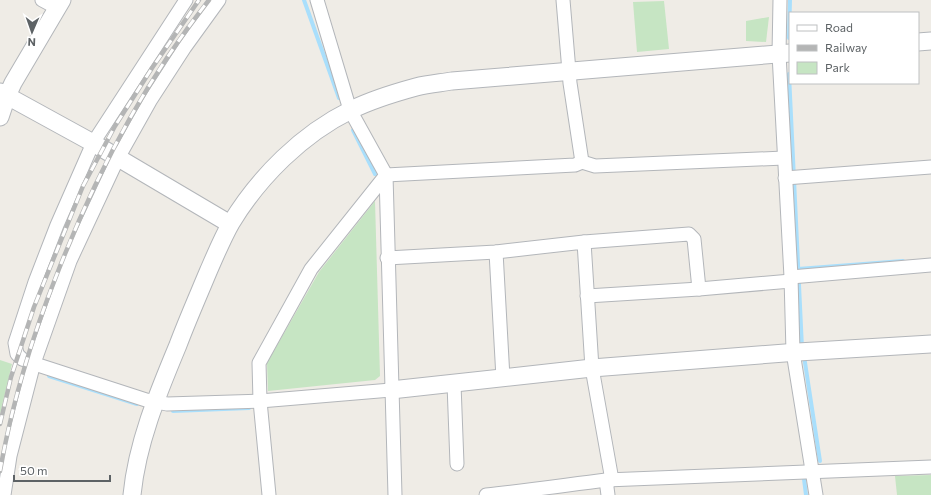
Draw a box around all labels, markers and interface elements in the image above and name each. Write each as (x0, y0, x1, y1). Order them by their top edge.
north arrow (12, 12, 52, 52)
legend (789, 12, 919, 84)
text: Road (825, 20, 853, 34)
text: N (27, 36, 36, 49)
text: Railway (825, 40, 867, 54)
text: Park (825, 60, 851, 74)
scale bar (14, 457, 110, 483)
text: 50 m (20, 463, 48, 477)

